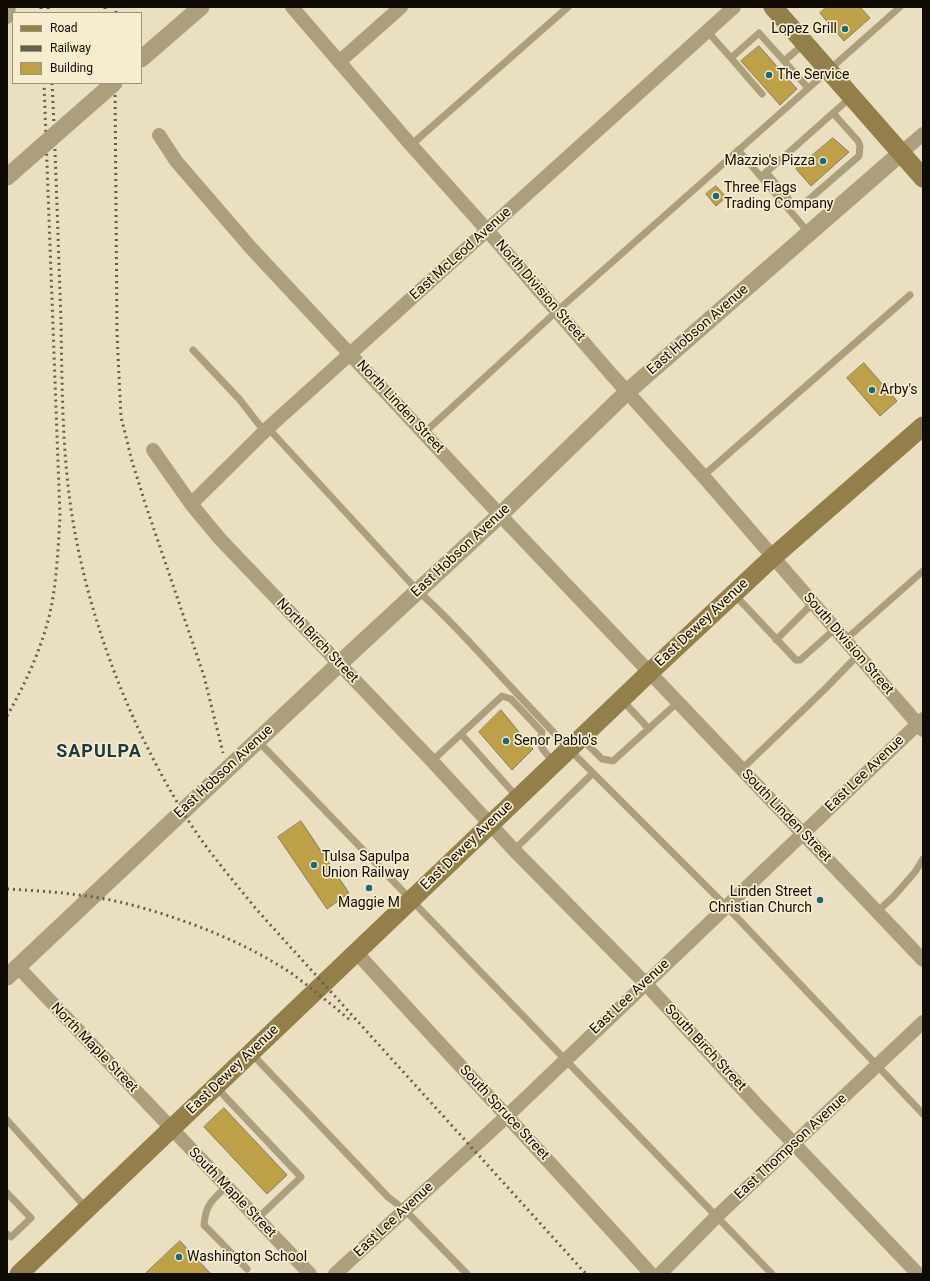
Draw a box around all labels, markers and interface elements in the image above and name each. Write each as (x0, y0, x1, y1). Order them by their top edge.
legend (12, 12, 142, 84)
text: Road (50, 21, 78, 35)
place label: Lopez Grill (771, 21, 837, 37)
marker: Lopez Grill (840, 24, 850, 34)
text: Railway (50, 41, 91, 55)
text: Building (50, 61, 93, 75)
place label: The Service (777, 67, 850, 83)
marker: The Service (764, 70, 774, 80)
place label: Mazzio's Pizza (724, 153, 815, 169)
marker: Mazzio's Pizza (818, 156, 828, 166)
place label: Three Flags Trading Company (724, 180, 833, 212)
marker: Three Flags Trading Company (711, 191, 721, 201)
street label: East McLeod Avenue (407, 204, 515, 304)
street label: North Division Street (492, 237, 588, 345)
street label: East Hobson Avenue (644, 281, 752, 379)
street label: North Linden Street (353, 357, 447, 457)
place label: Arby's (880, 382, 918, 398)
marker: Arby's (867, 385, 877, 395)
street label: East Hobson Avenue (408, 501, 514, 601)
street label: East Dewey Avenue (652, 576, 752, 670)
street label: South Division Street (799, 590, 897, 698)
street label: North Birch Street (272, 595, 362, 687)
street label: East Hobson Avenue (171, 722, 277, 822)
street label: East Lee Avenue (822, 732, 908, 816)
place label: Senor Pablo's (514, 733, 597, 749)
marker: Senor Pablo's (501, 736, 511, 746)
district label: SAPULPA (56, 741, 142, 763)
street label: South Linden Street (738, 766, 834, 866)
street label: East Dewey Avenue (418, 798, 516, 894)
place label: Tulsa Sapulpa Union Railway (322, 849, 410, 882)
marker: Tulsa Sapulpa Union Railway (309, 860, 319, 870)
marker: Maggie M (364, 883, 374, 893)
place label: Linden Street Christian Church (709, 884, 812, 916)
place label: Maggie M (338, 895, 400, 911)
marker: Linden Street Christian Church (815, 895, 825, 905)
street label: East Lee Avenue (587, 956, 673, 1038)
street label: North Maple Street (47, 1000, 141, 1096)
street label: South Birch Street (661, 1001, 749, 1095)
street label: East Dewey Avenue (184, 1022, 282, 1118)
street label: South Spruce Street (456, 1062, 552, 1164)
street label: East Thompson Avenue (731, 1091, 851, 1203)
street label: South Maple Street (185, 1144, 279, 1242)
street label: East Lee Avenue (351, 1179, 437, 1261)
place label: Washington School (187, 1249, 307, 1265)
marker: Washington School (174, 1252, 184, 1262)

